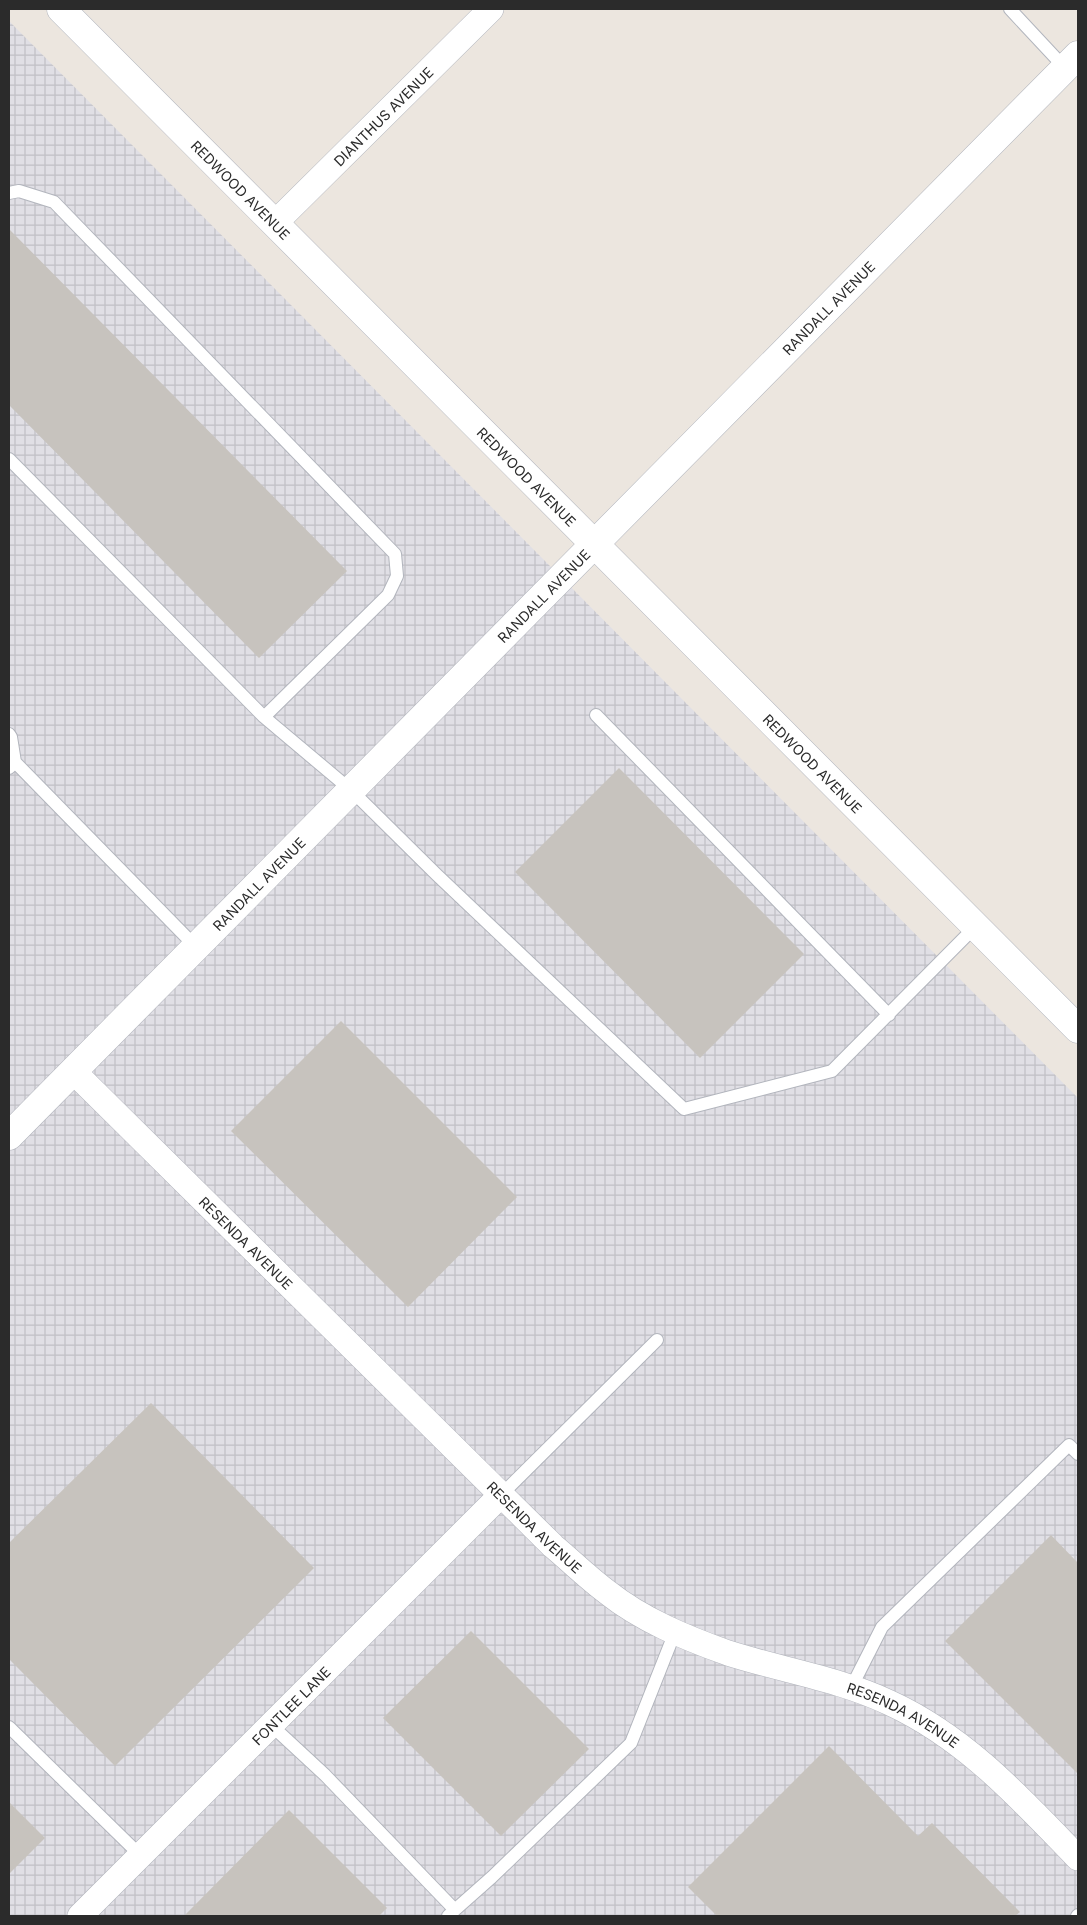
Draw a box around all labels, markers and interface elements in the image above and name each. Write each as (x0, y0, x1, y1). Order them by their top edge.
street label: DIANTHUS AVENUE (330, 63, 436, 169)
street label: REDWOOD AVENUE (188, 136, 294, 243)
street label: RANDALL AVENUE (778, 257, 878, 358)
street label: REDWOOD AVENUE (474, 423, 580, 529)
street label: RANDALL AVENUE (494, 545, 593, 646)
street label: REDWOOD AVENUE (760, 710, 866, 816)
street label: RANDALL AVENUE (209, 833, 308, 934)
street label: RESENDA AVENUE (196, 1193, 297, 1293)
street label: RESENDA AVENUE (484, 1478, 586, 1576)
street label: FONTLEE LANE (248, 1663, 333, 1748)
street label: RESENDA AVENUE (845, 1678, 963, 1751)

